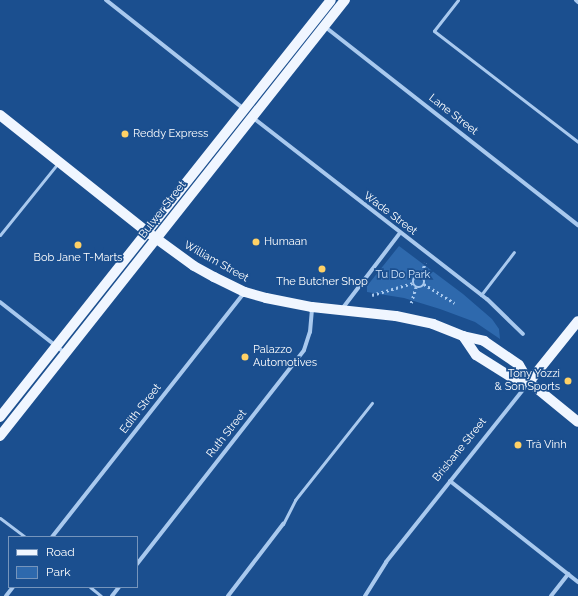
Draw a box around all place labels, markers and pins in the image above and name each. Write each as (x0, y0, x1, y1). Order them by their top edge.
place label: Reddy Express (133, 127, 209, 141)
marker: Reddy Express (120, 129, 130, 139)
place label: Humaan (264, 235, 307, 249)
marker: Humaan (251, 237, 261, 247)
marker: Bob Jane T-Marts (73, 240, 83, 250)
place label: Bob Jane T-Marts (33, 251, 123, 265)
marker: The Butcher Shop (317, 264, 327, 274)
place label: The Butcher Shop (276, 275, 368, 289)
place label: Palazzo Automotives (253, 344, 317, 370)
marker: Palazzo Automotives (240, 352, 250, 362)
place label: Tony Yozzi & Son Sports (495, 368, 560, 394)
marker: Tony Yozzi & Son Sports (563, 376, 573, 386)
place label: Trà Vinh (526, 438, 567, 452)
marker: Trà Vinh (513, 440, 523, 450)

